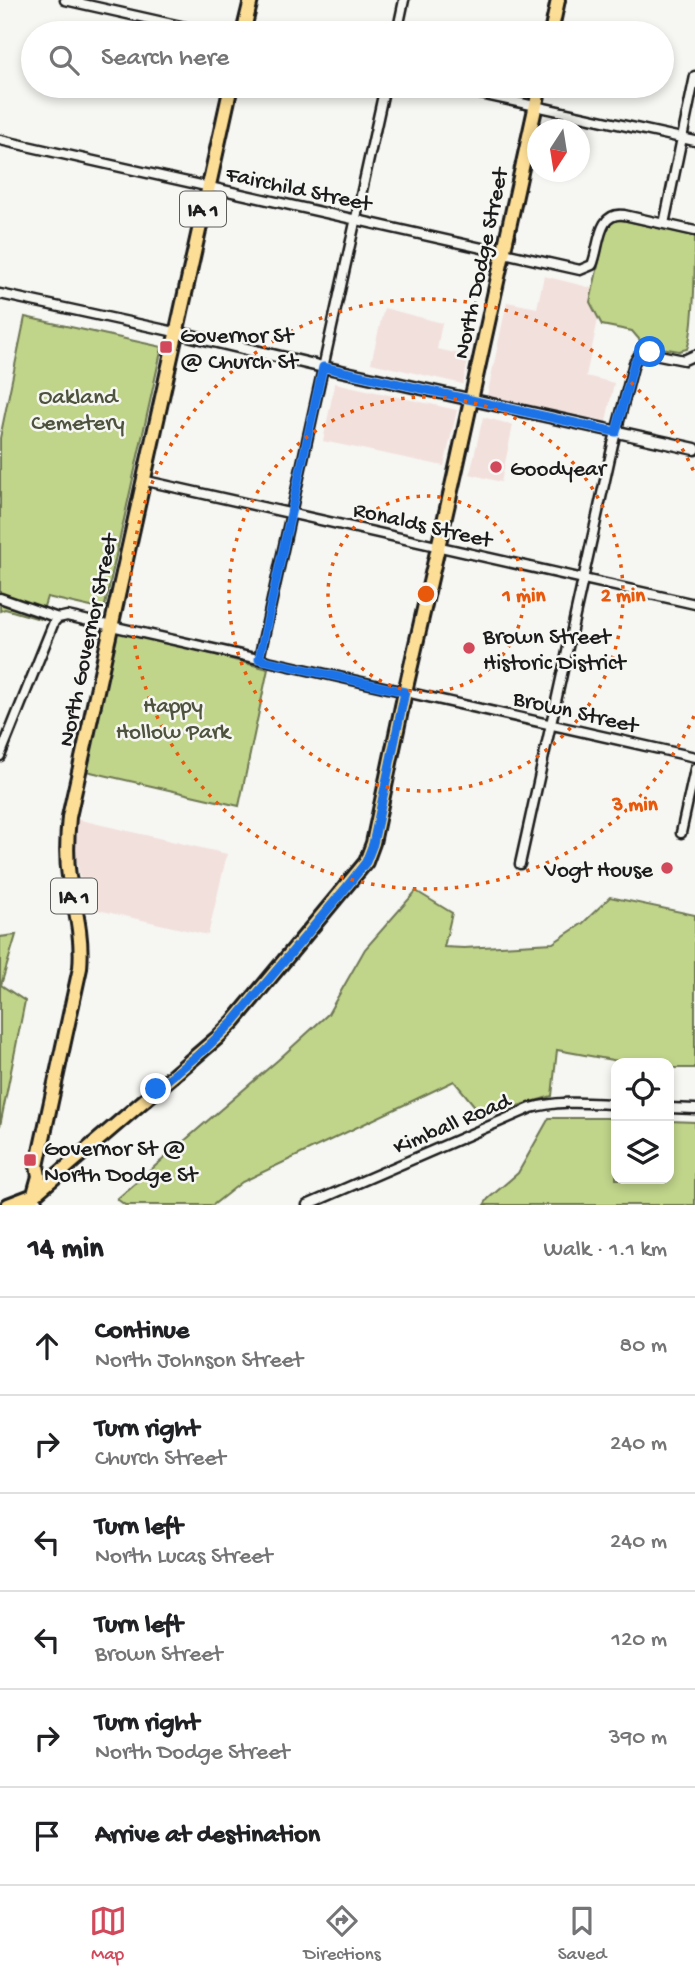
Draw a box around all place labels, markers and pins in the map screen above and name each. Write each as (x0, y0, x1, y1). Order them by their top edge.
place label: Governor St @ Church St (180, 324, 299, 377)
marker: Governor St @ Church St (158, 339, 174, 355)
place label: Goodyear (510, 457, 608, 484)
marker: Goodyear (488, 459, 504, 475)
centre of rings (414, 582, 438, 606)
place label: Brown Street Historic District (482, 625, 627, 678)
marker: Brown Street Historic District (461, 640, 477, 656)
place label: Vogt House (543, 858, 654, 885)
marker: Vogt House (659, 860, 675, 876)
place label: Governor St @ North Dodge St (44, 1137, 199, 1190)
marker: Governor St @ North Dodge St (22, 1152, 38, 1168)

